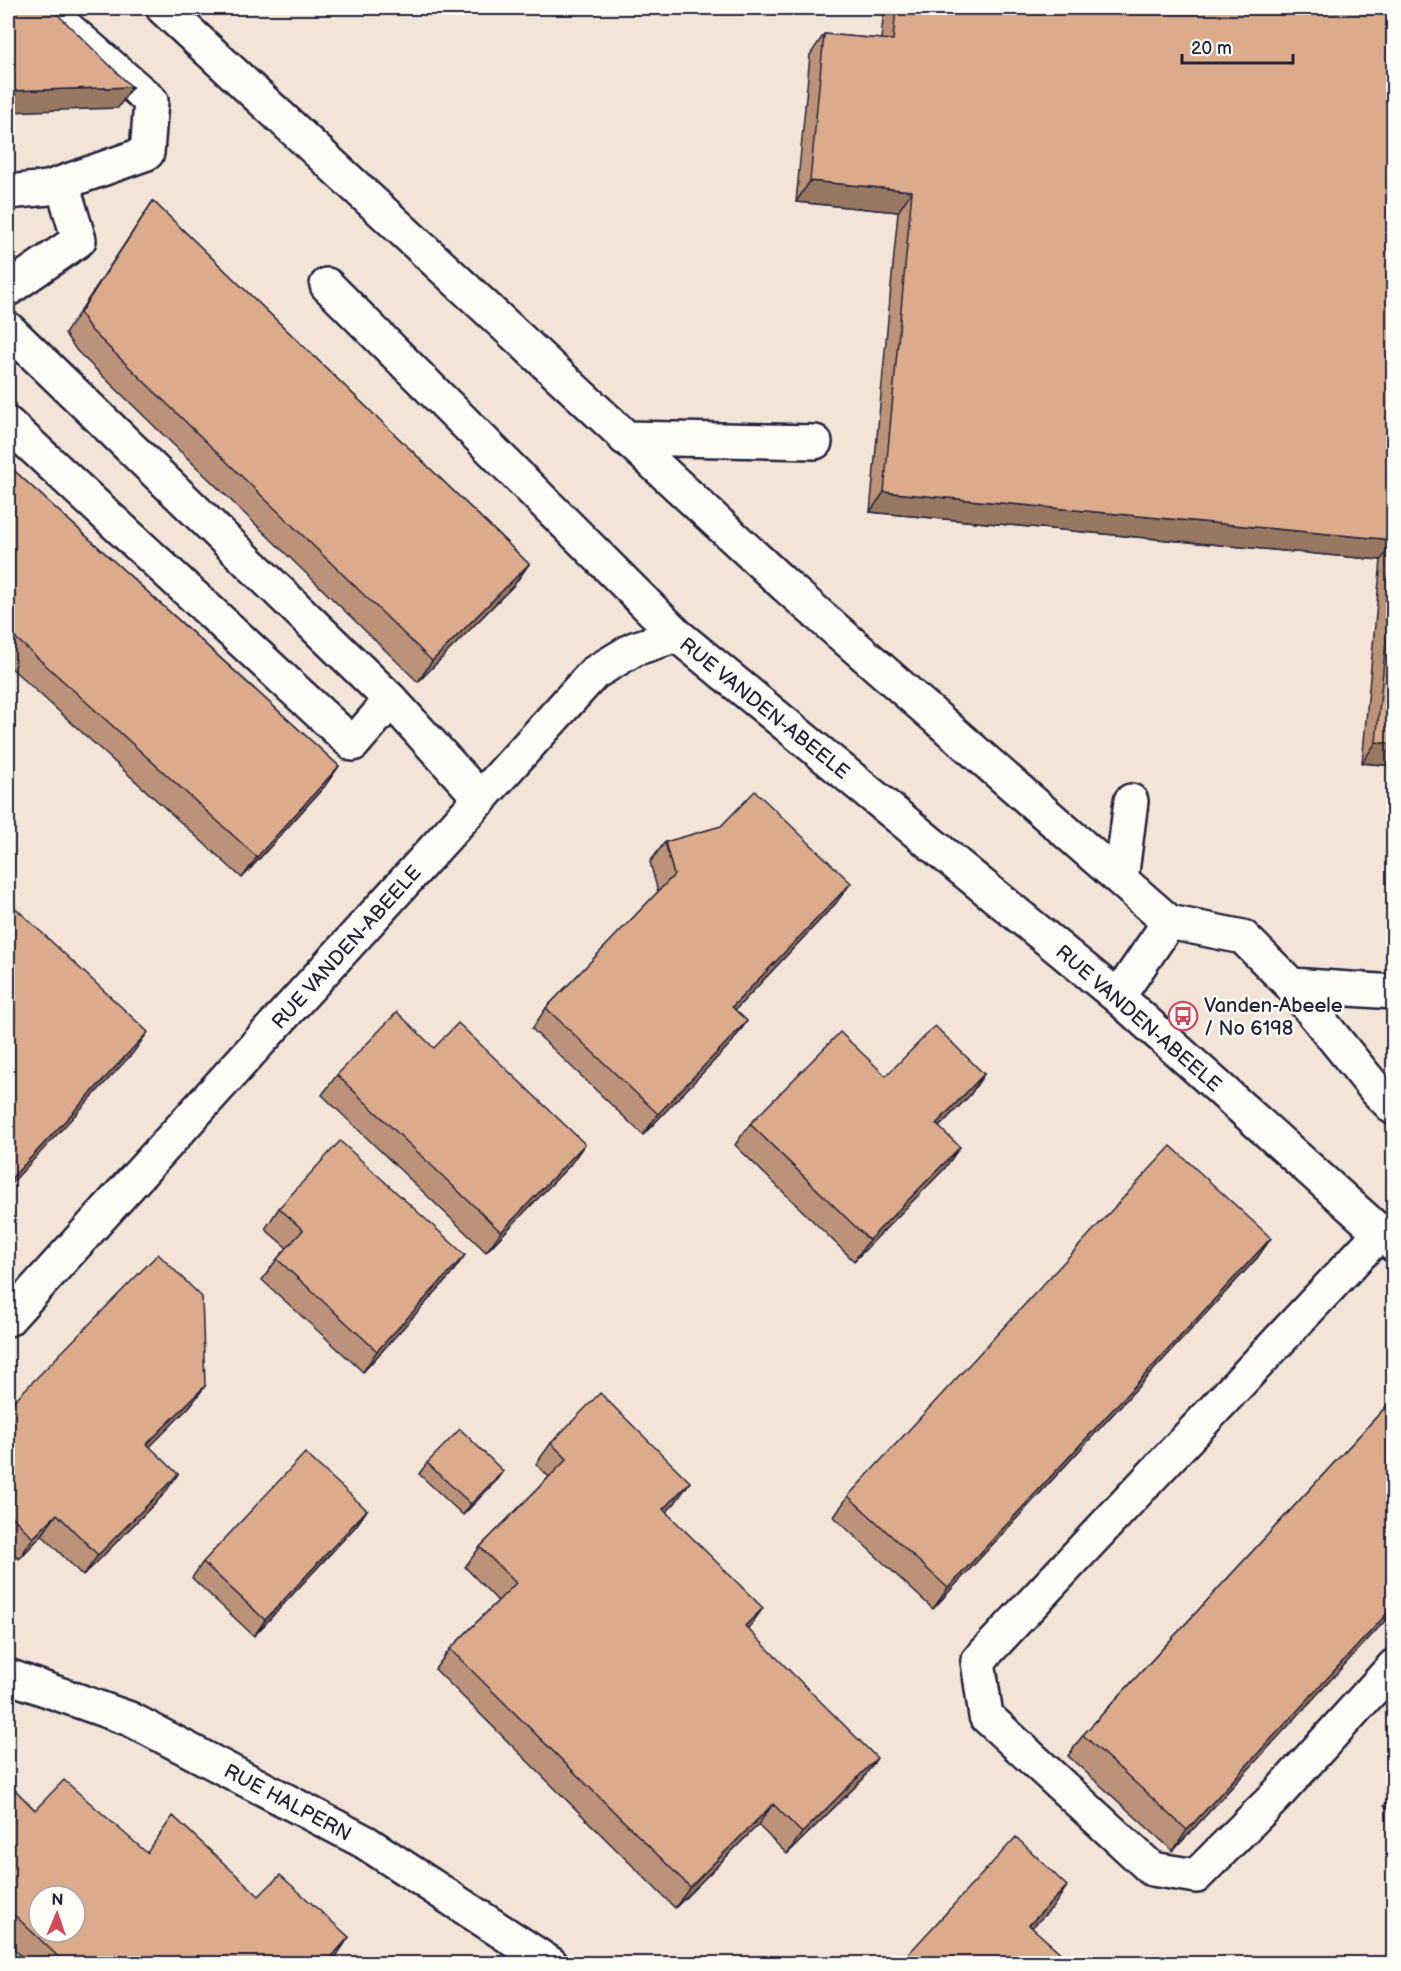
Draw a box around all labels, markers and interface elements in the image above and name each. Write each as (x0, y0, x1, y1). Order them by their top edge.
scale bar (1182, 27, 1293, 65)
text: 20 m (1191, 38, 1232, 59)
street label: RUE VANDEN-ABEELE (675, 633, 854, 785)
street label: RUE VANDEN-ABEELE (267, 861, 426, 1034)
street label: RUE VANDEN-ABEELE (1051, 940, 1226, 1097)
place label: Vanden-Abeele / No 6198 (1204, 994, 1343, 1041)
bus stop icon: Vanden-Abeele / No 6198 (1167, 1000, 1199, 1032)
street label: RUE HALPERN (220, 1759, 355, 1847)
north arrow (27, 1884, 87, 1944)
text: N (51, 1891, 64, 1910)

